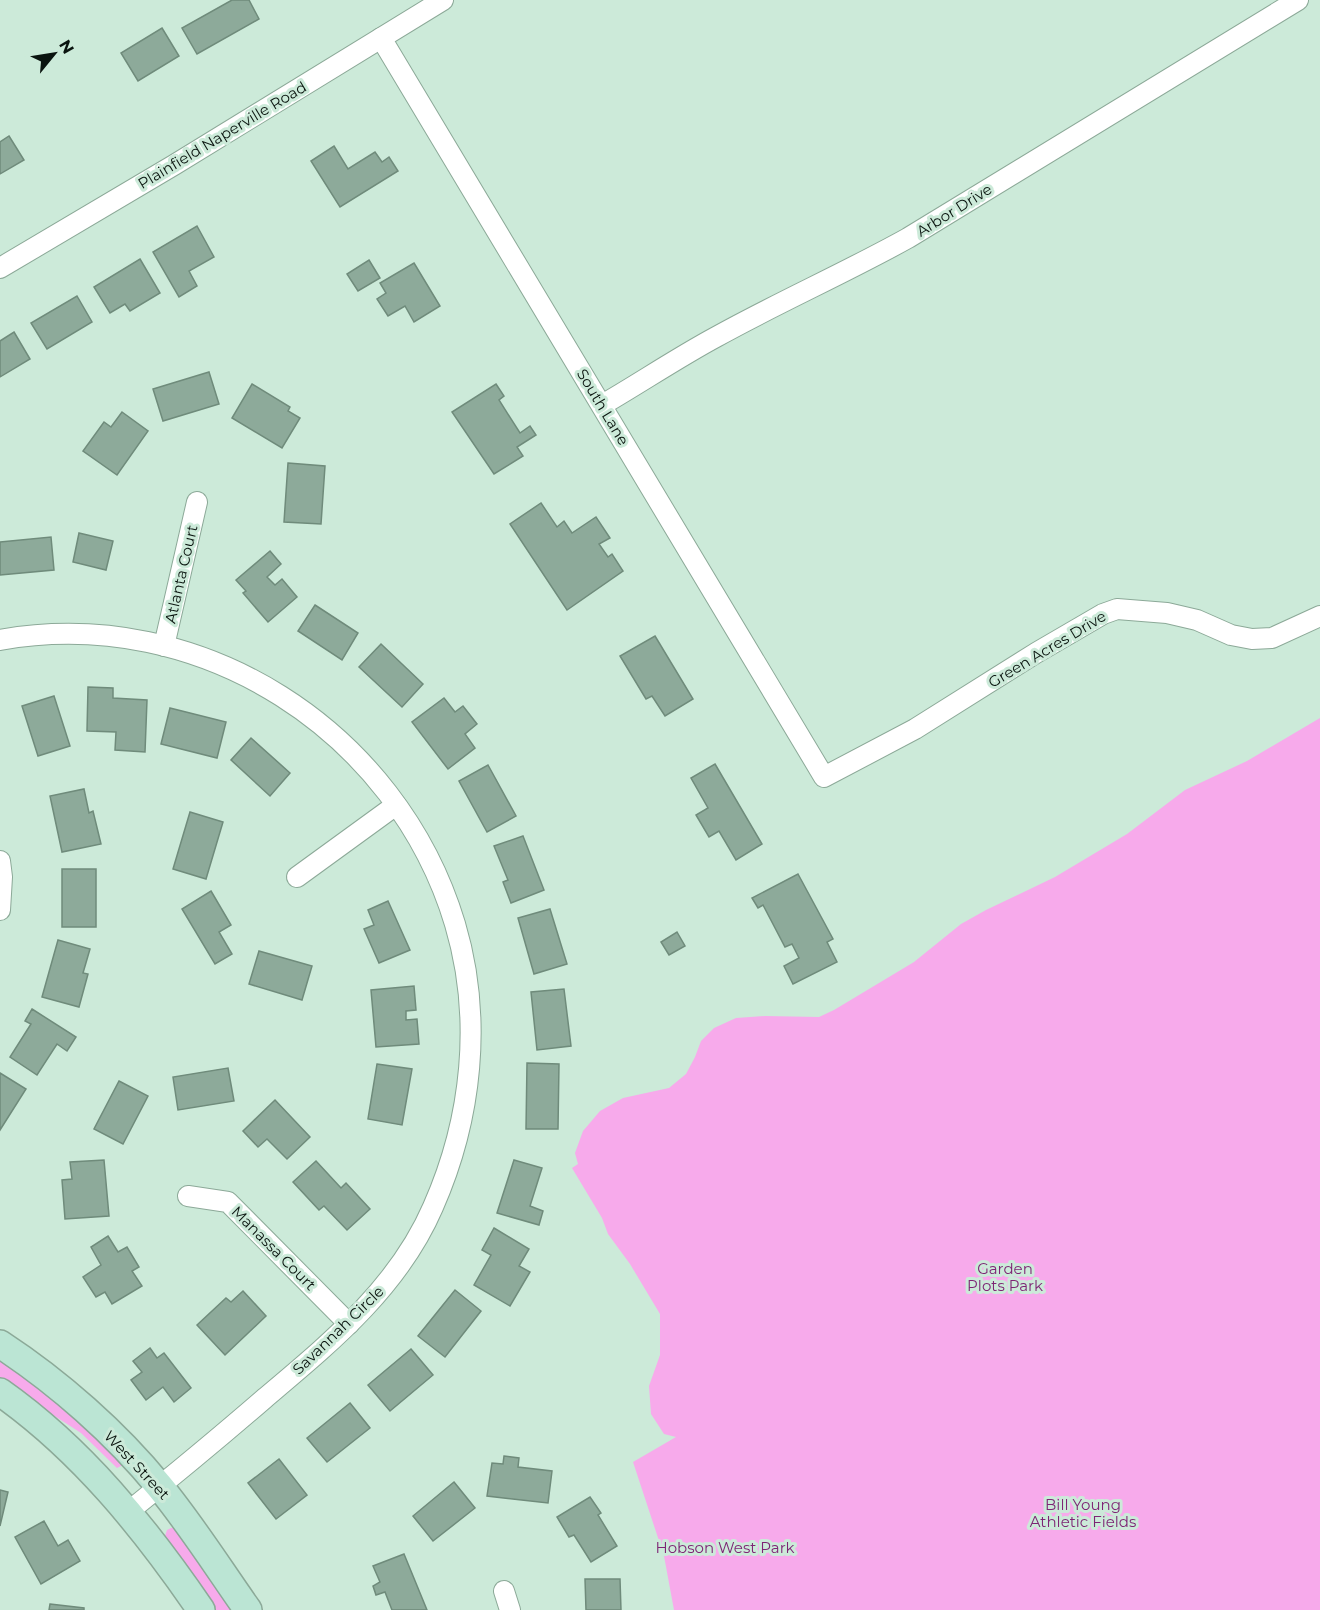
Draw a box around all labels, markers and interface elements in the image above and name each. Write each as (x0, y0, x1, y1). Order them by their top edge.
north arrow (24, 24, 84, 84)
text: N (55, 36, 78, 57)
street label: Plainfield Naperville Road (134, 77, 310, 193)
street label: Arbor Drive (913, 179, 995, 241)
street label: South Lane (573, 365, 633, 449)
street label: Atlanta Court (160, 523, 202, 625)
street label: Green Acres Drive (985, 606, 1109, 692)
street label: Manassa Court (228, 1202, 320, 1294)
park label: Garden Plots Park (967, 1259, 1043, 1295)
street label: Savannah Circle (288, 1282, 388, 1378)
street label: West Street (100, 1426, 174, 1504)
park label: Bill Young Athletic Fields (1030, 1495, 1136, 1531)
park label: Hobson West Park (655, 1538, 795, 1557)

